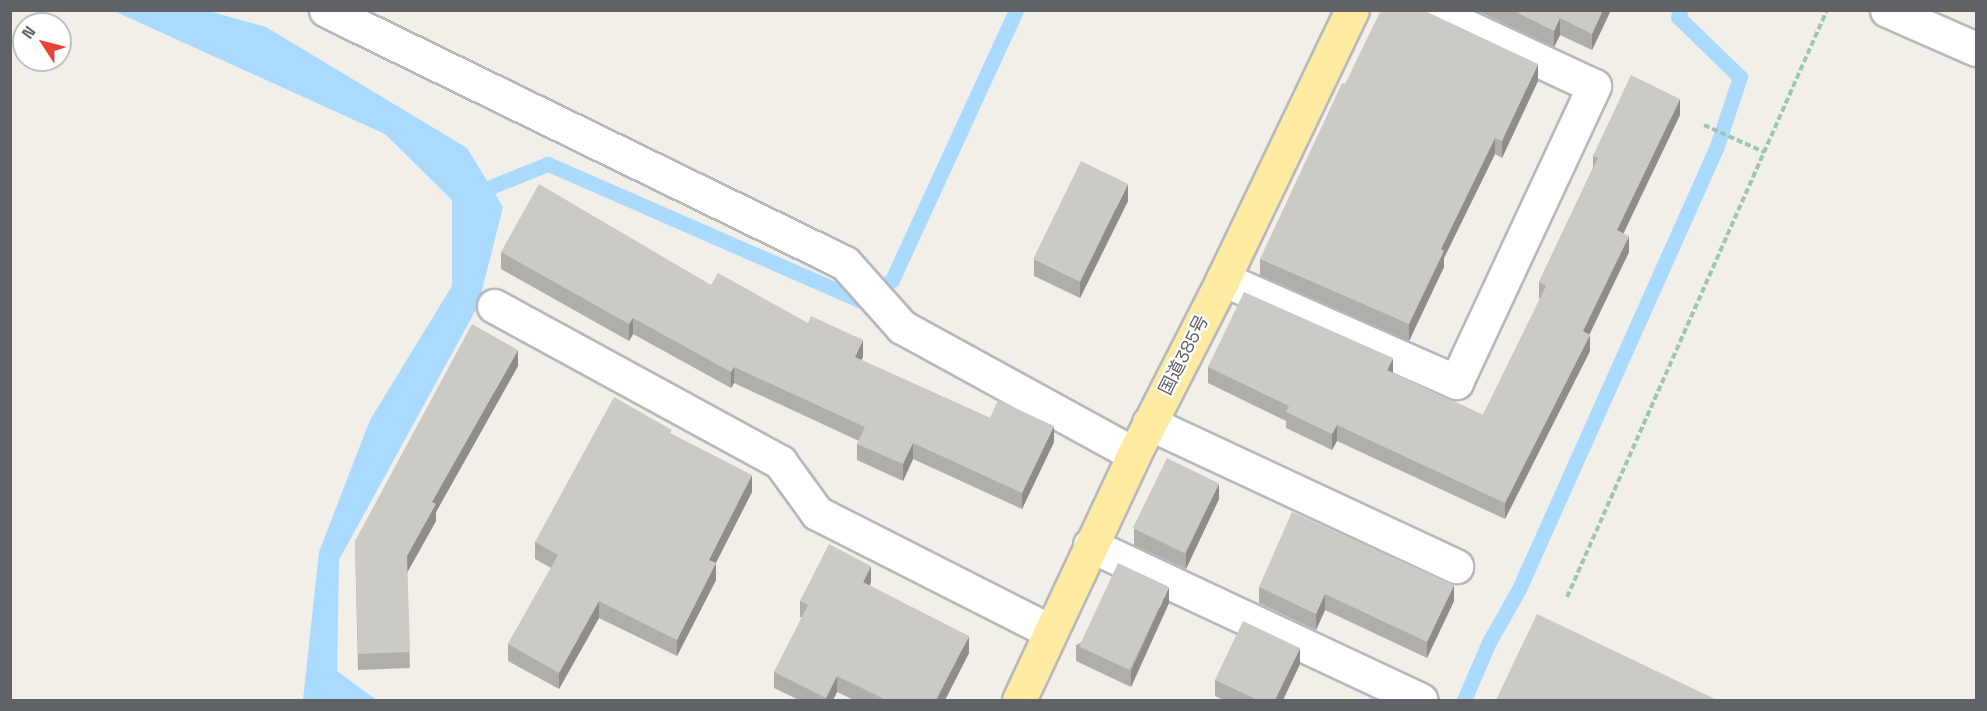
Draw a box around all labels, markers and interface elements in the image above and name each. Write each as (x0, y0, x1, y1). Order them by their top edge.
north arrow (12, 12, 72, 72)
text: N (17, 22, 40, 43)
street label: 国道385号 (1155, 311, 1213, 399)

